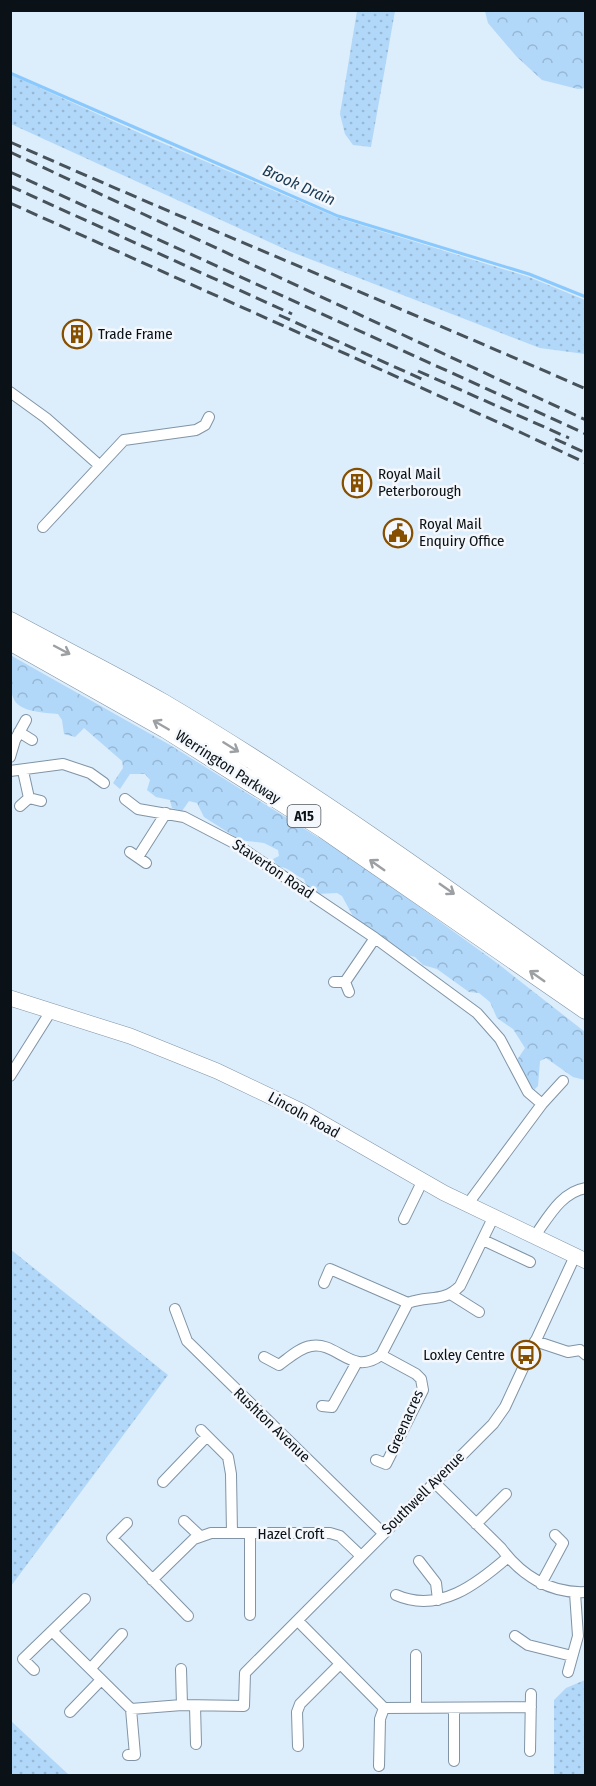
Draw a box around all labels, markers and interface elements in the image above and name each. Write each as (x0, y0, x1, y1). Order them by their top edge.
water label: Brook Drain (260, 161, 338, 209)
building icon: Trade Frame (61, 318, 93, 350)
place label: Trade Frame (98, 325, 173, 343)
place label: Royal Mail Peterborough (378, 465, 462, 500)
building icon: Royal Mail Peterborough (341, 467, 373, 499)
place label: Royal Mail Enquiry Office (419, 515, 504, 550)
public building icon: Royal Mail Enquiry Office (382, 517, 414, 549)
one-way arrow (53, 644, 70, 656)
one-way arrow (153, 719, 170, 731)
street label: Werrington Parkway (172, 726, 284, 808)
one-way arrow (222, 741, 239, 753)
road number: A15 (288, 805, 320, 827)
street label: Staverton Road (229, 835, 317, 903)
one-way arrow (369, 859, 386, 871)
one-way arrow (438, 883, 454, 895)
one-way arrow (530, 970, 546, 982)
street label: Lincoln Road (265, 1088, 343, 1142)
bus stop icon: Loxley Centre (510, 1339, 542, 1371)
place label: Loxley Centre (423, 1346, 505, 1364)
street label: Rushton Avenue (230, 1384, 314, 1466)
street label: Greenacres (383, 1387, 427, 1457)
street label: Southwell Avenue (378, 1448, 468, 1538)
street label: Hazel Croft (258, 1525, 324, 1543)

